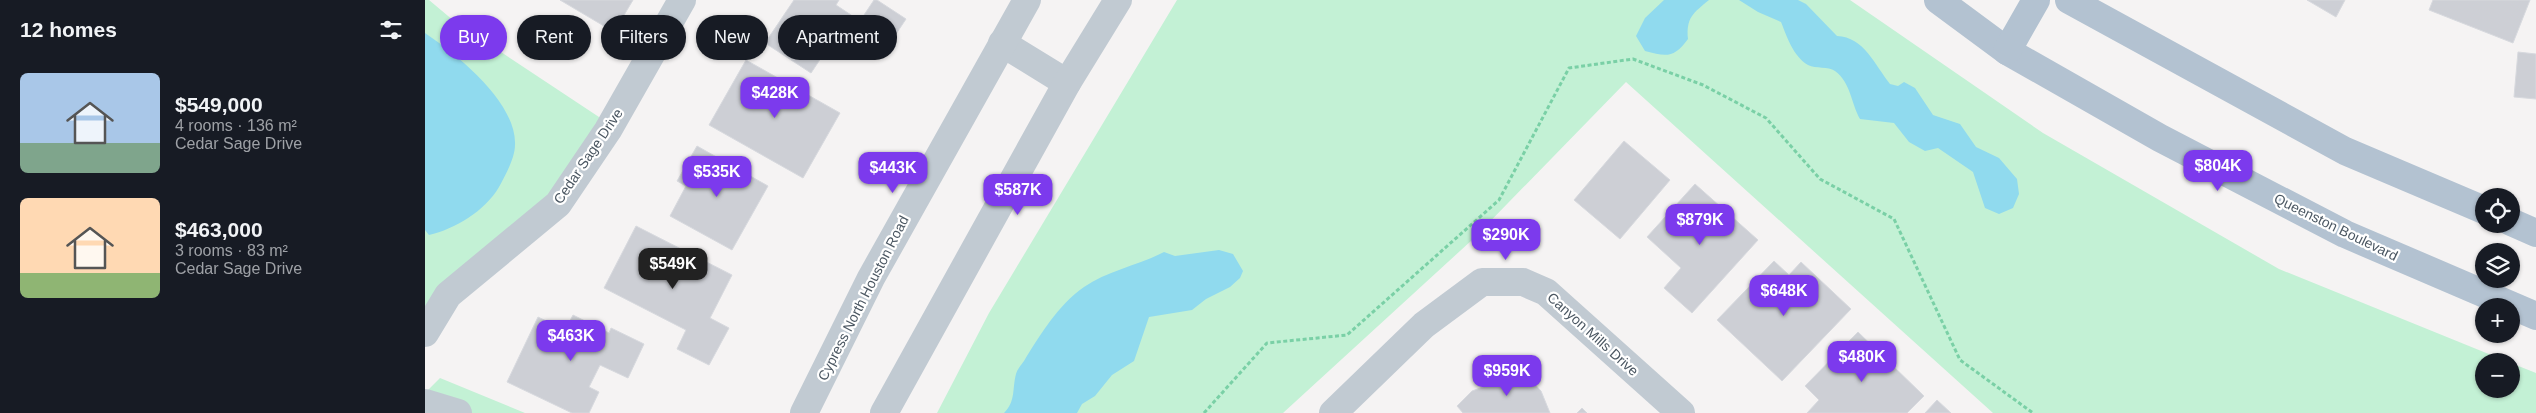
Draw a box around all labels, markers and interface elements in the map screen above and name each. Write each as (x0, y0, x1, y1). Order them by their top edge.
chip: Buy (440, 15, 507, 60)
chip: Rent (517, 15, 591, 60)
chip: Filters (601, 15, 686, 60)
chip: New (696, 15, 768, 60)
chip: Apartment (778, 15, 897, 60)
icon: filters (377, 16, 405, 44)
text: 12 homes (20, 18, 117, 41)
pin: $428K (740, 76, 810, 119)
text: $428K (751, 84, 799, 101)
icon: home (60, 93, 120, 153)
text: $549,000 (175, 93, 263, 116)
street label: Cedar Sage Drive (550, 105, 626, 207)
text: 4 rooms · 136 m² (175, 117, 297, 134)
text: Cedar Sage Drive (175, 135, 302, 152)
pin: $804K (2183, 150, 2253, 192)
pin: $443K (858, 152, 928, 194)
pin: $535K (682, 156, 752, 198)
text: $804K (2194, 157, 2242, 174)
text: $443K (869, 159, 917, 176)
text: $535K (693, 163, 741, 180)
pin: $587K (983, 174, 1053, 216)
text: $587K (994, 181, 1042, 198)
map controls (2475, 188, 2520, 398)
button: locate (2475, 188, 2520, 233)
street label: Queenston Boulevard (2272, 190, 2400, 264)
pin: $879K (1665, 204, 1735, 246)
text: $879K (1676, 211, 1724, 228)
street label: Cypress North Houston Road (814, 213, 912, 383)
icon: home (60, 218, 120, 278)
text: $463,000 (175, 218, 263, 241)
pin: $290K (1471, 218, 1541, 261)
text: $290K (1482, 226, 1530, 243)
text: 3 rooms · 83 m² (175, 242, 288, 259)
button: layers (2475, 243, 2520, 288)
pin: $549K (638, 248, 708, 290)
text: $549K (649, 255, 697, 272)
text: Cedar Sage Drive (175, 260, 302, 277)
pin: $648K (1749, 274, 1819, 317)
text: $648K (1760, 282, 1808, 299)
street label: Canyon Mills Drive (1544, 289, 1642, 379)
button: + (2475, 298, 2520, 343)
pin: $463K (536, 320, 606, 362)
text: $463K (547, 327, 595, 344)
pin: $480K (1827, 340, 1897, 383)
text: $480K (1838, 348, 1886, 365)
button: − (2475, 353, 2520, 398)
pin: $959K (1472, 354, 1542, 397)
text: $959K (1483, 362, 1531, 379)

